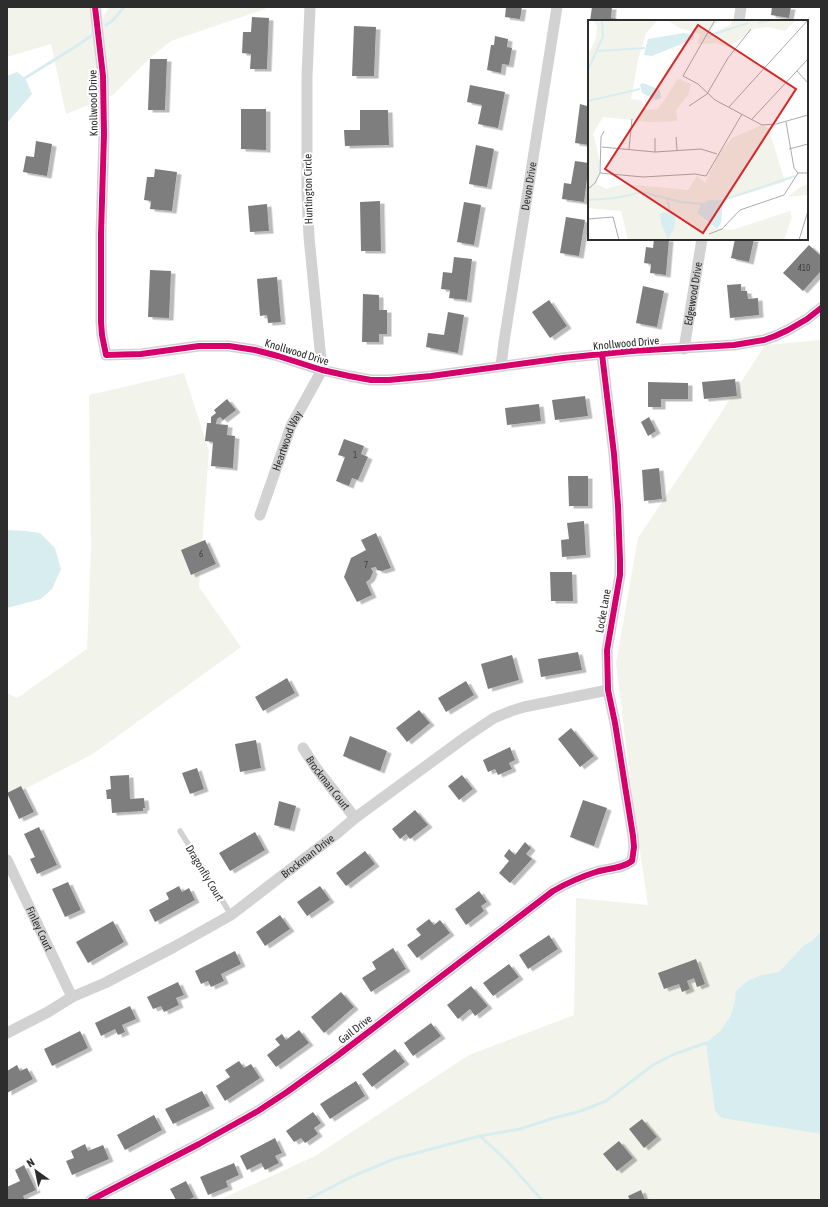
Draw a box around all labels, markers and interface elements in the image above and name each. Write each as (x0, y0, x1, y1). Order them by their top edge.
inset map (588, 20, 808, 240)
street label: Knollwood Drive (86, 70, 100, 136)
street label: Huntington Circle (301, 154, 315, 224)
street label: Devon Drive (519, 161, 538, 211)
street label: Edgewood Drive (682, 261, 704, 326)
house number: 410 (798, 263, 810, 273)
street label: Knollwood Drive (592, 334, 660, 352)
street label: Knollwood Drive (263, 337, 331, 367)
street label: Heartwood Way (270, 408, 305, 472)
house number: 1 (353, 450, 357, 460)
house number: 6 (199, 549, 203, 559)
house number: 7 (364, 560, 368, 570)
street label: Locke Lane (593, 588, 613, 634)
street label: Brockman Court (304, 754, 352, 812)
street label: Brockman Drive (279, 832, 337, 880)
street label: Dragonfly Court (184, 843, 226, 903)
street label: Finley Court (24, 904, 55, 953)
street label: Gail Drive (336, 1012, 374, 1046)
north arrow (16, 1151, 56, 1191)
text: N (25, 1156, 37, 1169)

